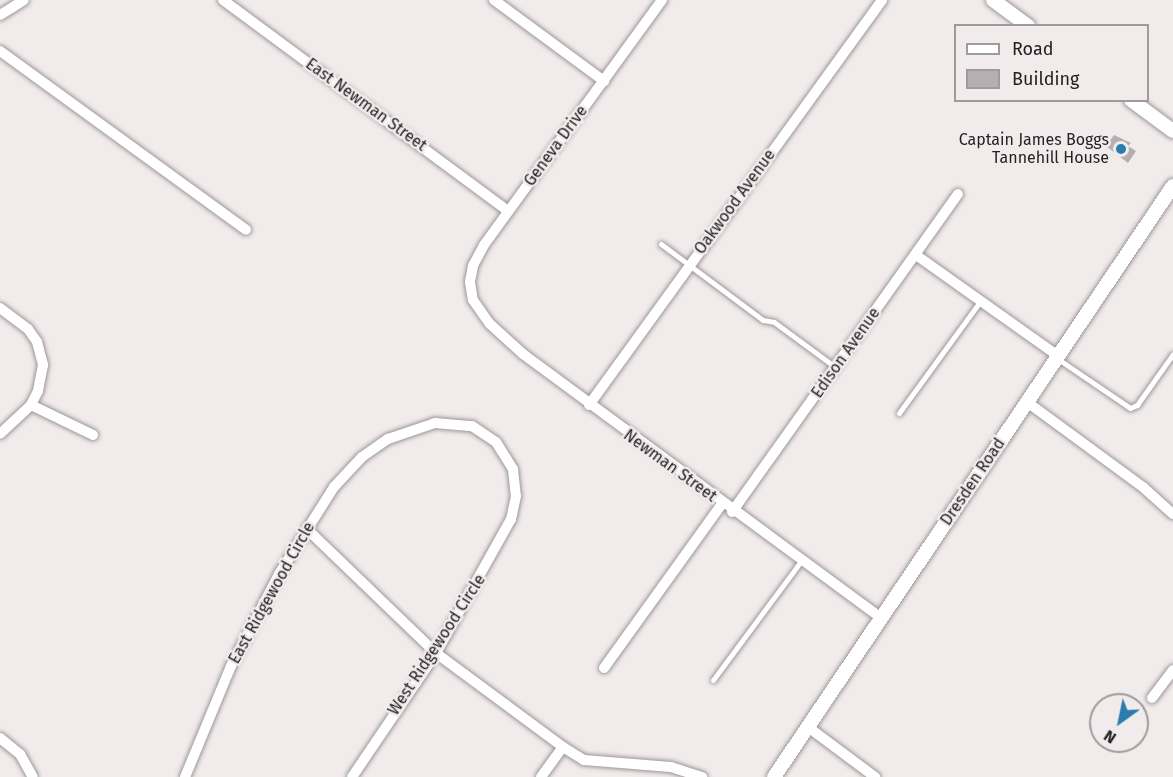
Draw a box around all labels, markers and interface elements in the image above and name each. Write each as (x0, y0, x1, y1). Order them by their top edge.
legend (954, 24, 1149, 102)
text: Road (1012, 38, 1054, 60)
street label: East Newman Street (302, 55, 430, 155)
text: Building (1012, 68, 1079, 90)
street label: Geneva Drive (520, 102, 592, 190)
place label: Captain James Boggs Tannehill House (959, 130, 1109, 168)
marker: Captain James Boggs Tannehill House (1114, 142, 1128, 156)
street label: Oakwood Avenue (691, 146, 779, 258)
street label: Edison Avenue (808, 304, 884, 402)
street label: Newman Street (620, 426, 720, 506)
street label: Dresden Road (937, 435, 1009, 529)
street label: East Ridgewood Circle (225, 519, 319, 667)
street label: West Ridgewood Circle (384, 571, 490, 719)
north arrow (1089, 693, 1149, 753)
text: N (1100, 726, 1120, 748)

